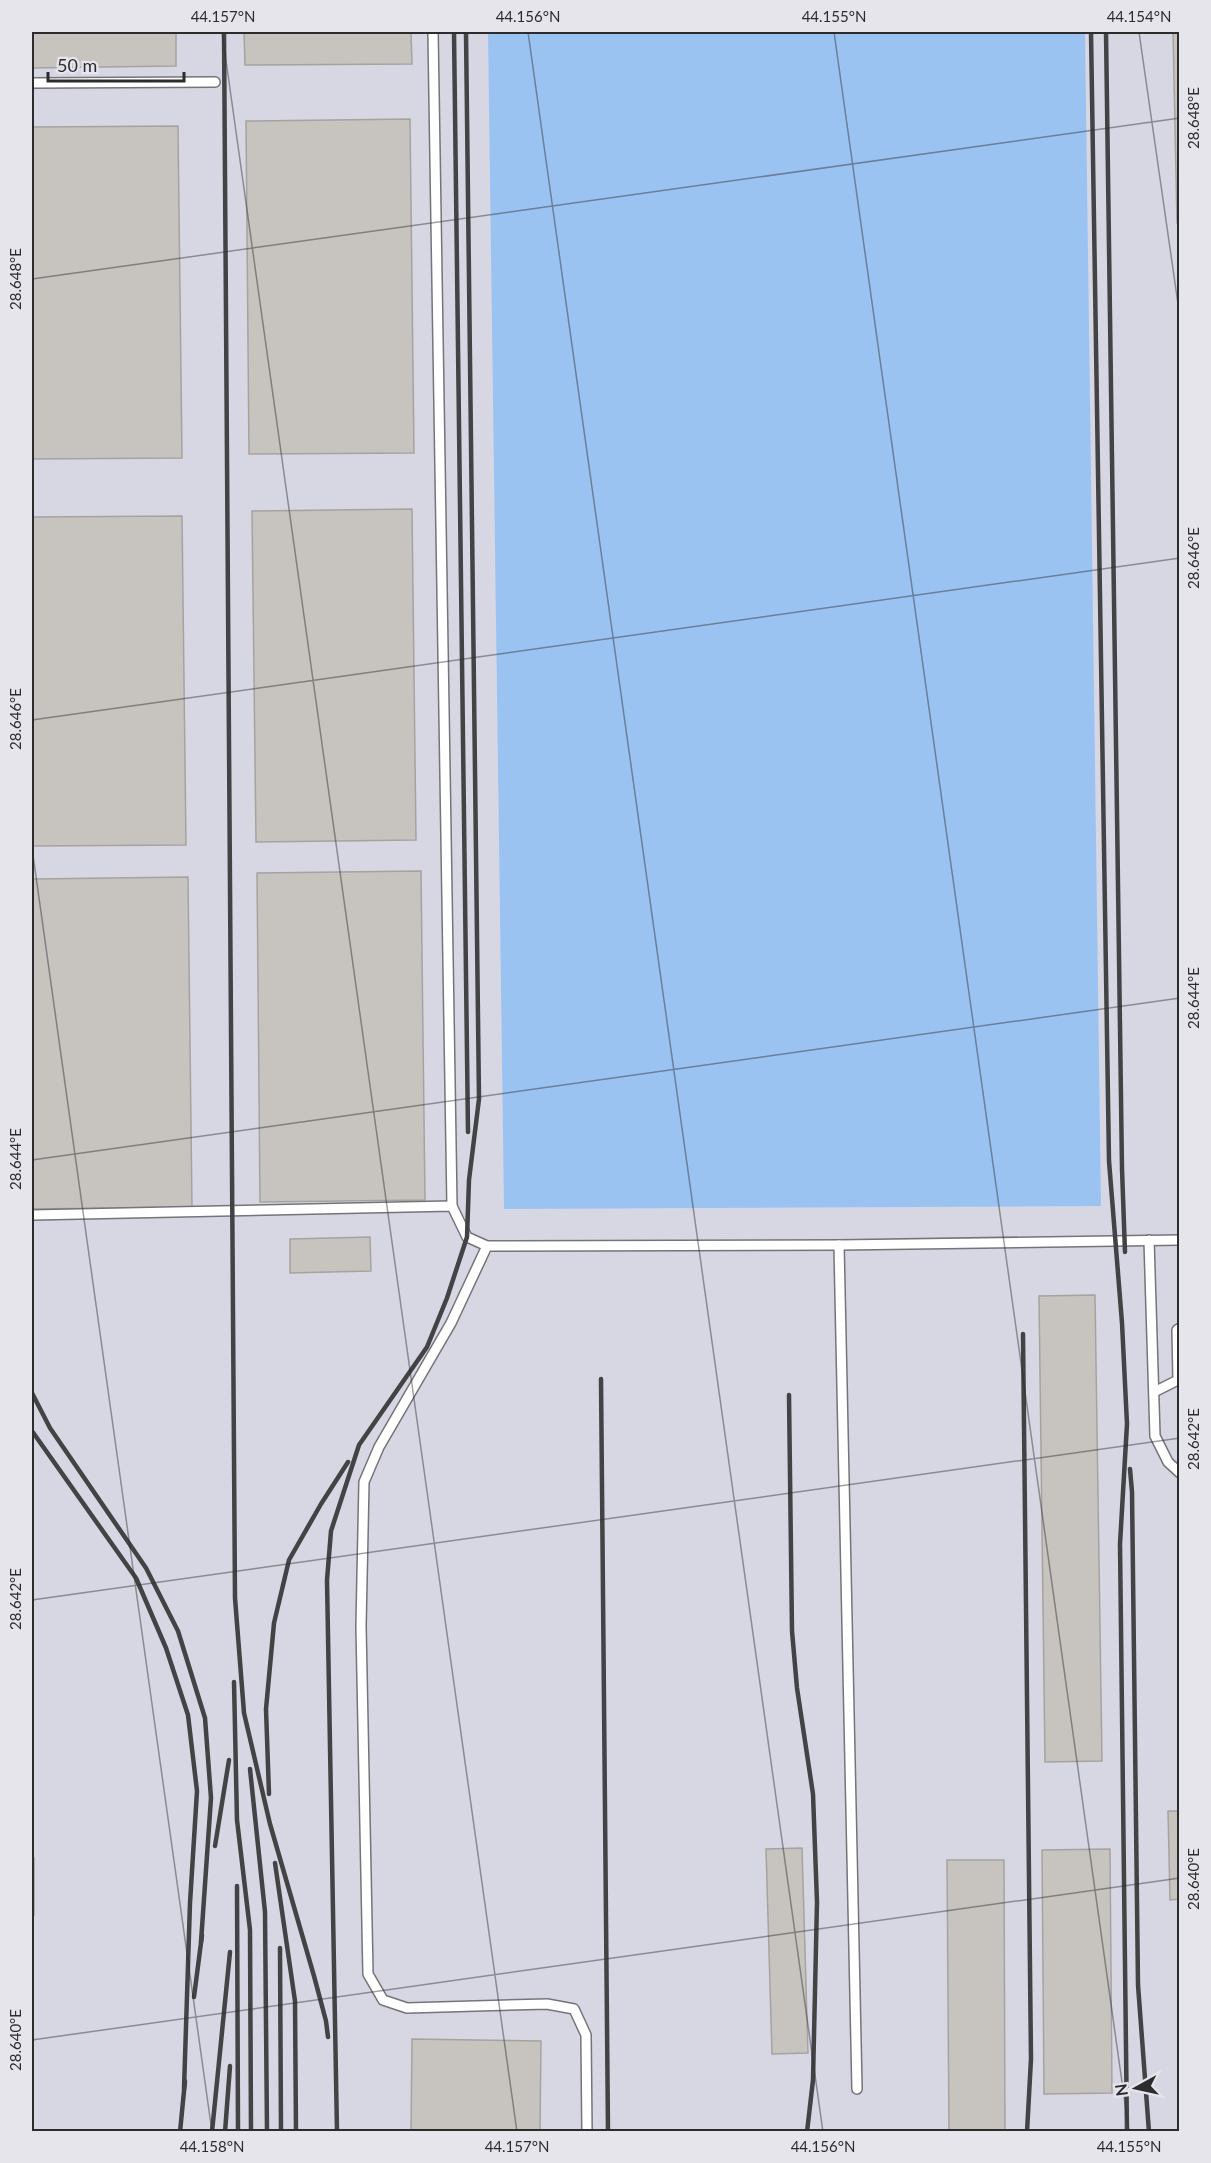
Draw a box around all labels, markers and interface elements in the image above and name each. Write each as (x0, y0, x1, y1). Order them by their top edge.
text: 44.157°N (191, 7, 255, 25)
text: 44.156°N (496, 7, 560, 25)
text: 44.155°N (802, 7, 866, 25)
text: 44.154°N (1107, 7, 1171, 25)
scale bar (48, 45, 184, 83)
text: 50 m (57, 54, 97, 76)
text: 28.648°E (1184, 87, 1202, 149)
text: 28.648°E (6, 248, 24, 310)
text: 28.646°E (1184, 527, 1202, 589)
text: 28.646°E (6, 688, 24, 750)
text: 28.644°E (1184, 967, 1202, 1029)
text: 28.644°E (6, 1128, 24, 1190)
text: 28.642°E (1184, 1408, 1202, 1470)
text: 28.642°E (6, 1568, 24, 1630)
text: 28.640°E (1184, 1848, 1202, 1910)
text: 28.640°E (6, 2009, 24, 2071)
north arrow (1106, 2058, 1166, 2118)
text: N (1110, 2083, 1131, 2098)
text: 44.158°N (180, 2137, 244, 2155)
text: 44.157°N (485, 2137, 549, 2155)
text: 44.156°N (791, 2137, 855, 2155)
text: 44.155°N (1097, 2137, 1161, 2155)

